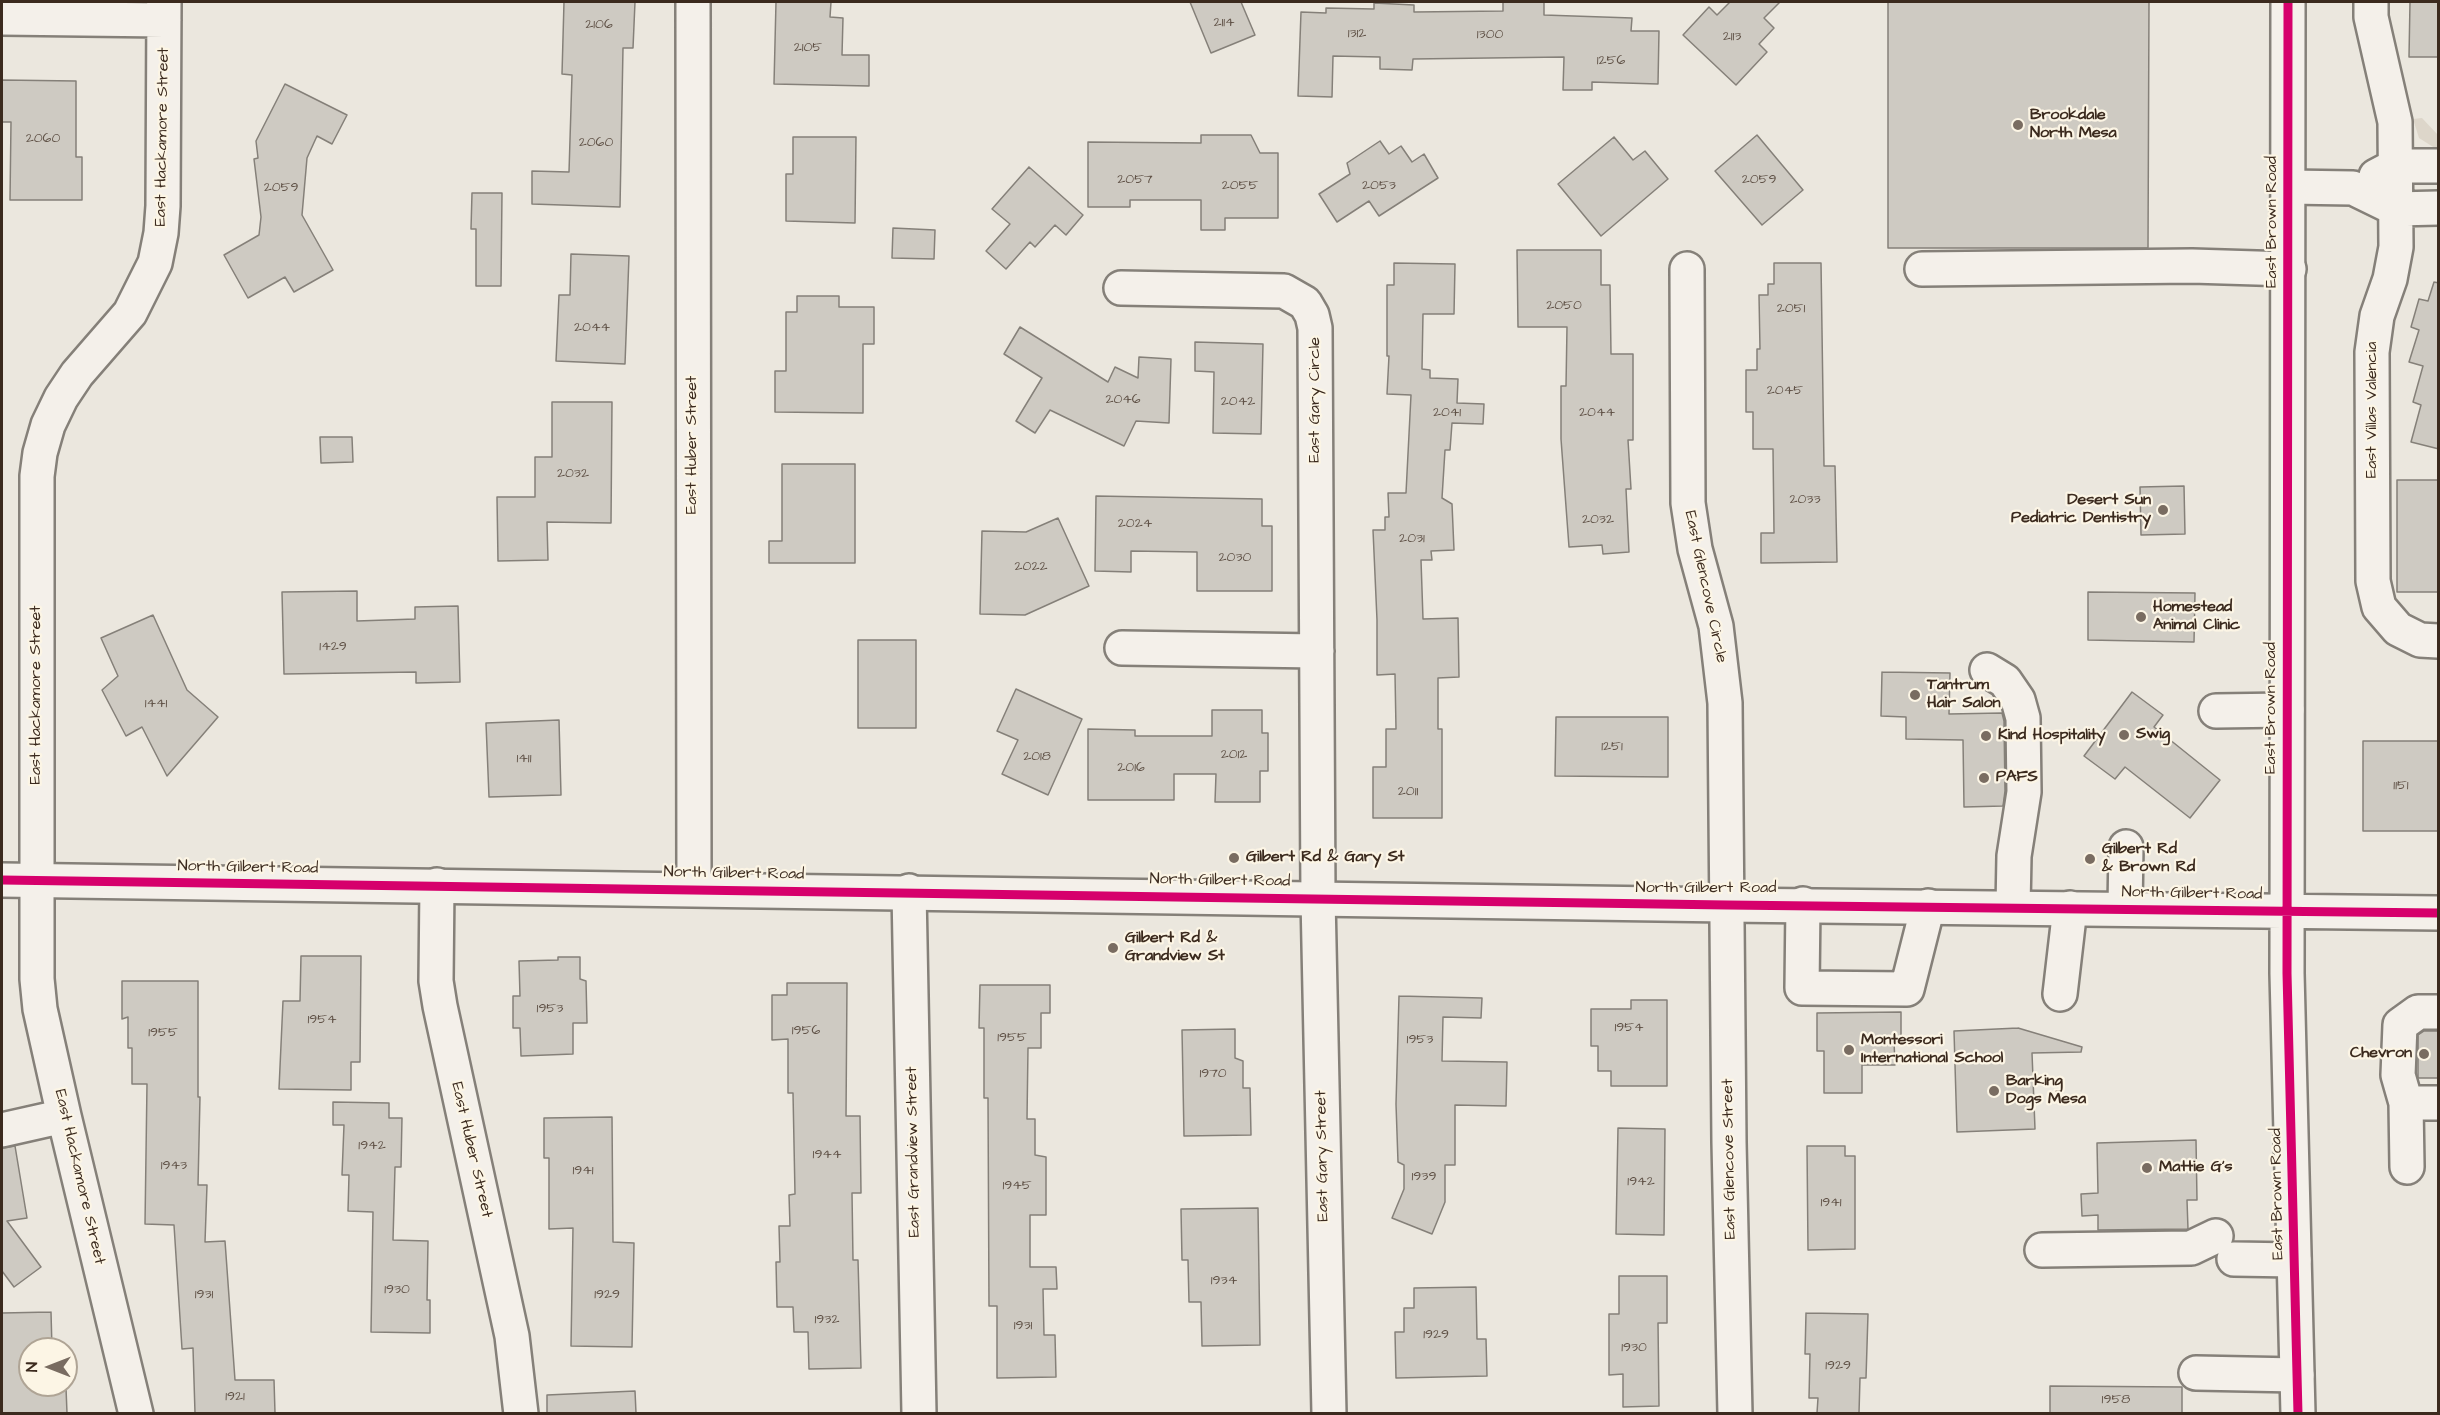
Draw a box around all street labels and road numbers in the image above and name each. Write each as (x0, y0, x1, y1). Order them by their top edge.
street label: East Hackamore Street (152, 47, 174, 227)
street label: East Brown Road (2263, 156, 2283, 288)
street label: East Gary Circle (1306, 337, 1326, 463)
street label: East Villas Valencia (2363, 342, 2383, 478)
street label: East Huber Street (683, 376, 703, 514)
street label: East Glencove Circle (1679, 509, 1731, 665)
street label: East Hackamore Street (27, 605, 47, 785)
street label: East Brown Road (2262, 642, 2282, 774)
street label: North Gilbert Road (177, 857, 319, 879)
street label: North Gilbert Road (663, 863, 805, 885)
street label: North Gilbert Road (1149, 870, 1291, 892)
street label: North Gilbert Road (1636, 879, 1776, 899)
street label: North Gilbert Road (2121, 883, 2263, 905)
street label: East Grandview Street (903, 1066, 925, 1238)
street label: East Glencove Street (1719, 1079, 1741, 1239)
street label: East Huber Street (446, 1080, 496, 1220)
street label: East Hackamore Street (49, 1088, 109, 1266)
street label: East Gary Street (1312, 1090, 1334, 1222)
street label: East Brown Road (2267, 1128, 2289, 1260)

